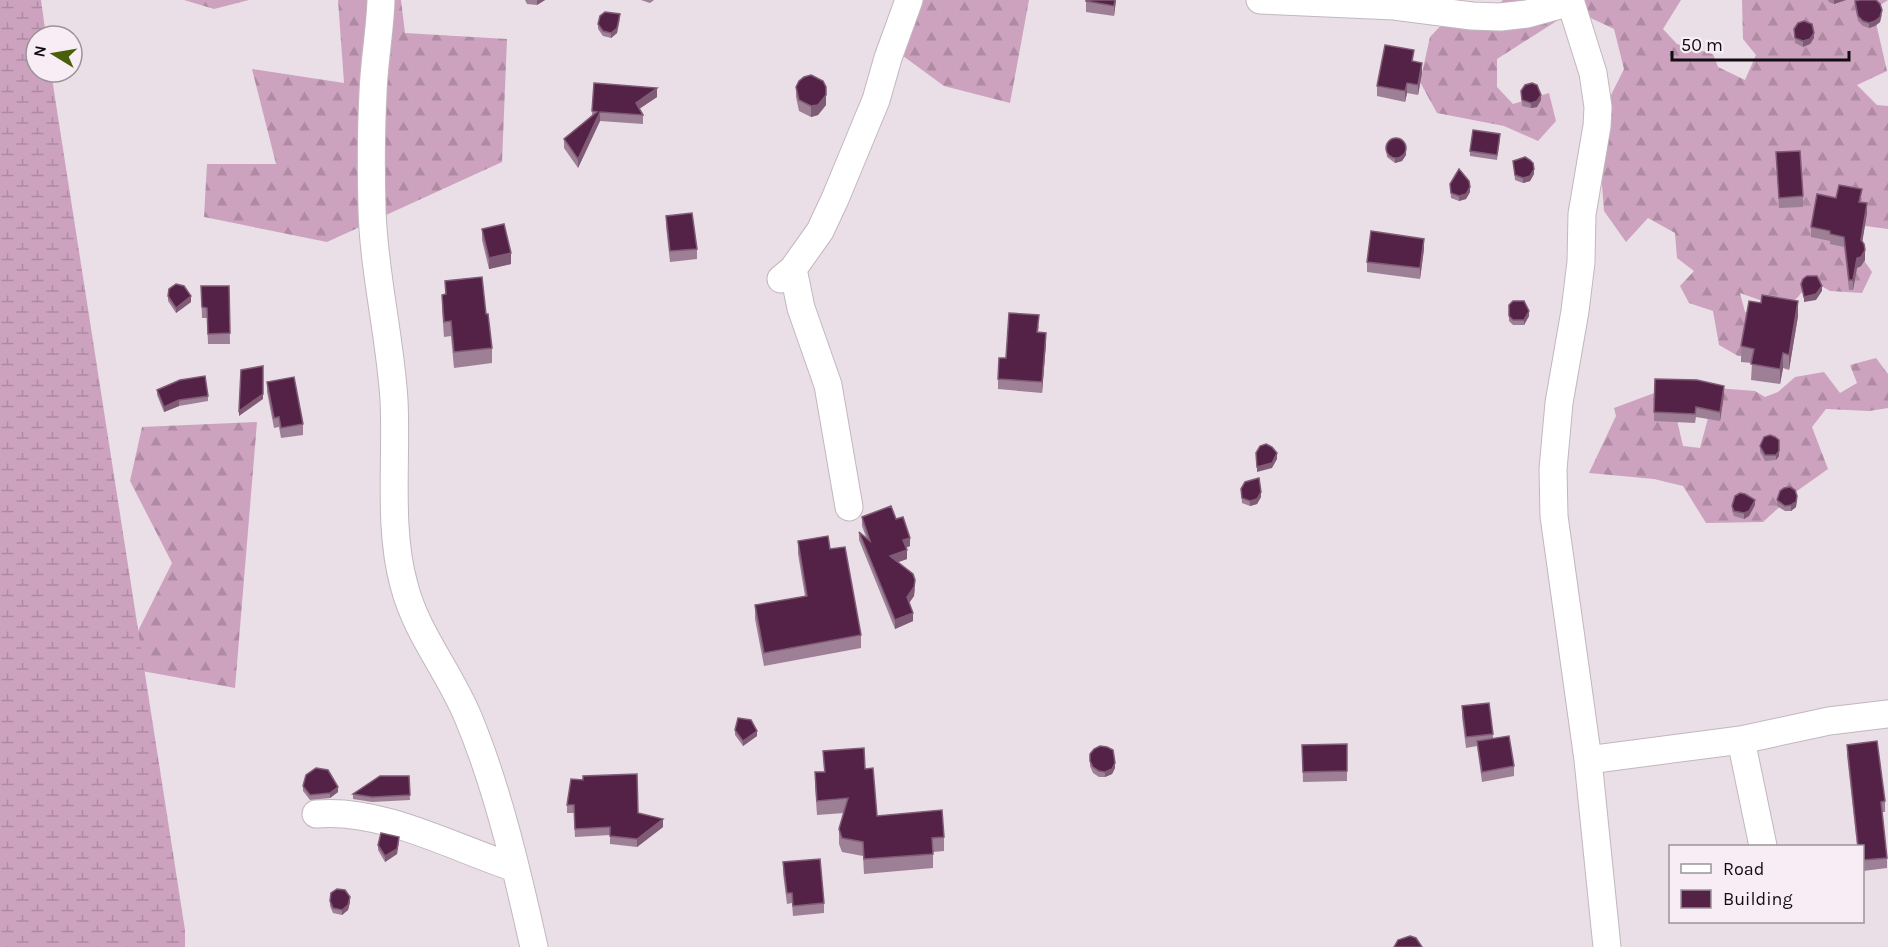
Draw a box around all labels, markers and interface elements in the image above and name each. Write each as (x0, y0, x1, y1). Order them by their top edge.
north arrow (24, 24, 84, 84)
scale bar (1672, 24, 1849, 62)
text: 50 m (1681, 34, 1723, 56)
text: N (29, 44, 50, 59)
legend (1669, 845, 1864, 923)
text: Road (1723, 858, 1764, 880)
text: Building (1723, 888, 1793, 910)

